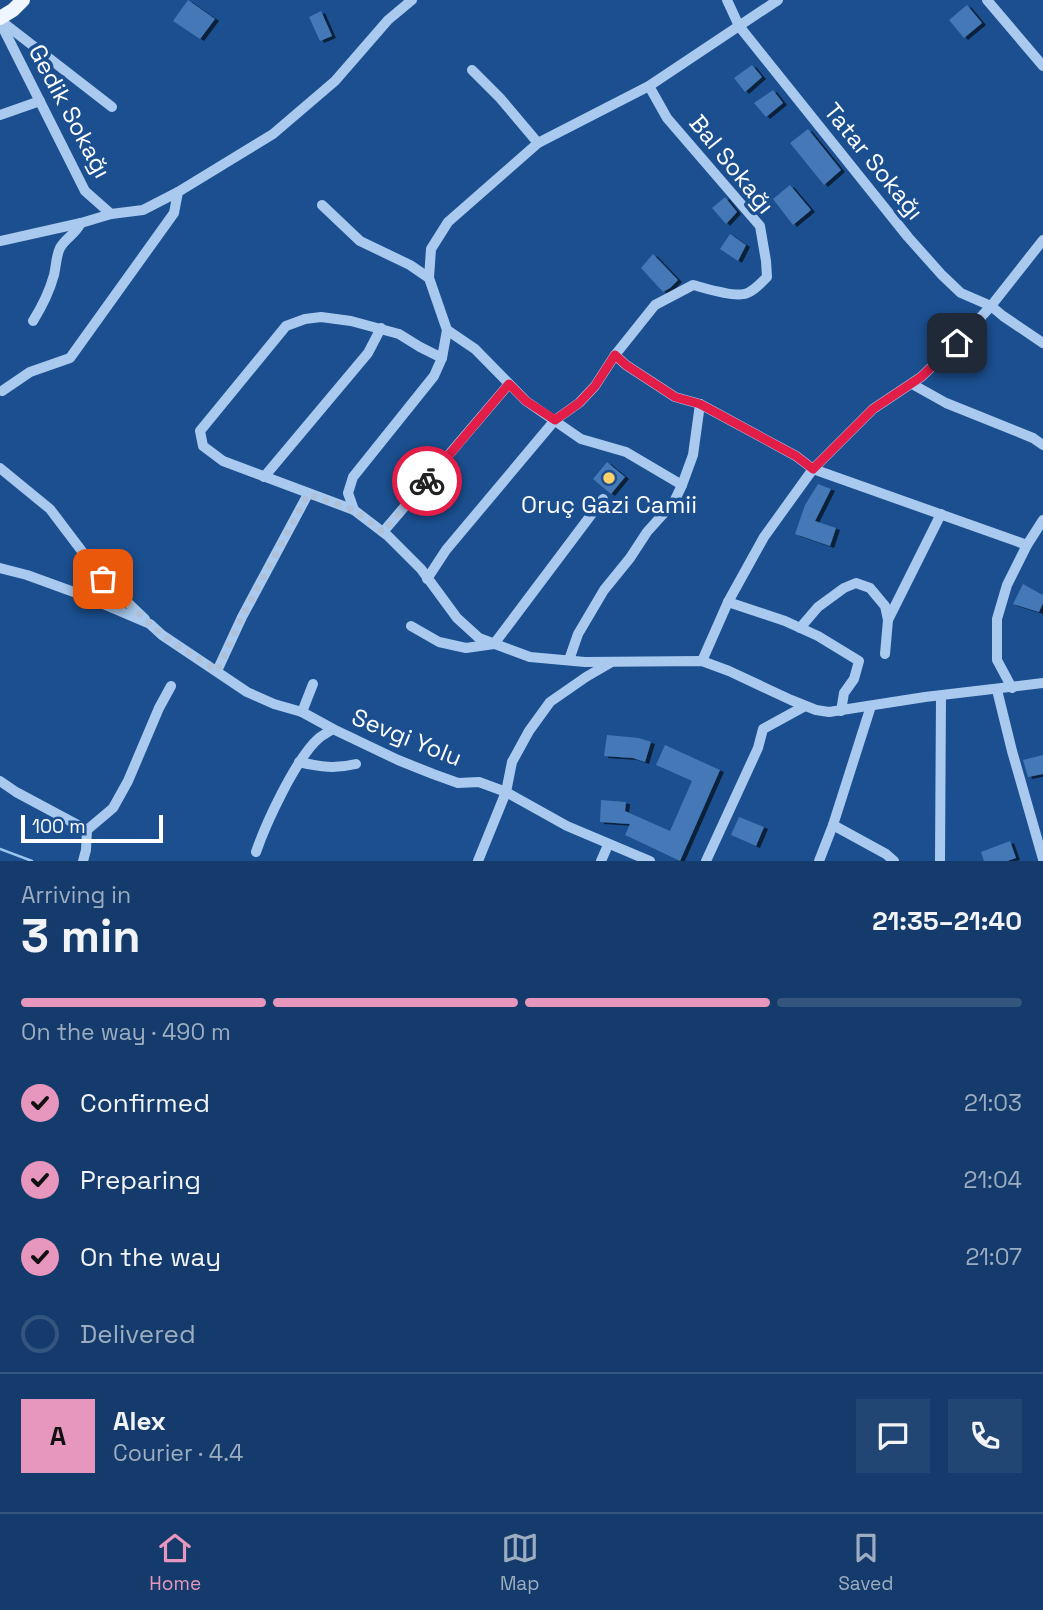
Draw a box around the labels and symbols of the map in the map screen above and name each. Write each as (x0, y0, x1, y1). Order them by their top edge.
street label: Gedik Sokağı (22, 39, 118, 183)
street label: Tatar Sokağı (817, 96, 931, 226)
street label: Bal Sokağı (683, 108, 781, 220)
pin (927, 313, 987, 373)
courier (392, 446, 462, 516)
marker: Oruç Gazi Camii (601, 470, 617, 486)
place label: Oruç Gazi Camii (521, 489, 697, 520)
pin (73, 549, 133, 609)
street label: Sevgi Yolu (347, 701, 467, 773)
scale bar (21, 812, 163, 844)

